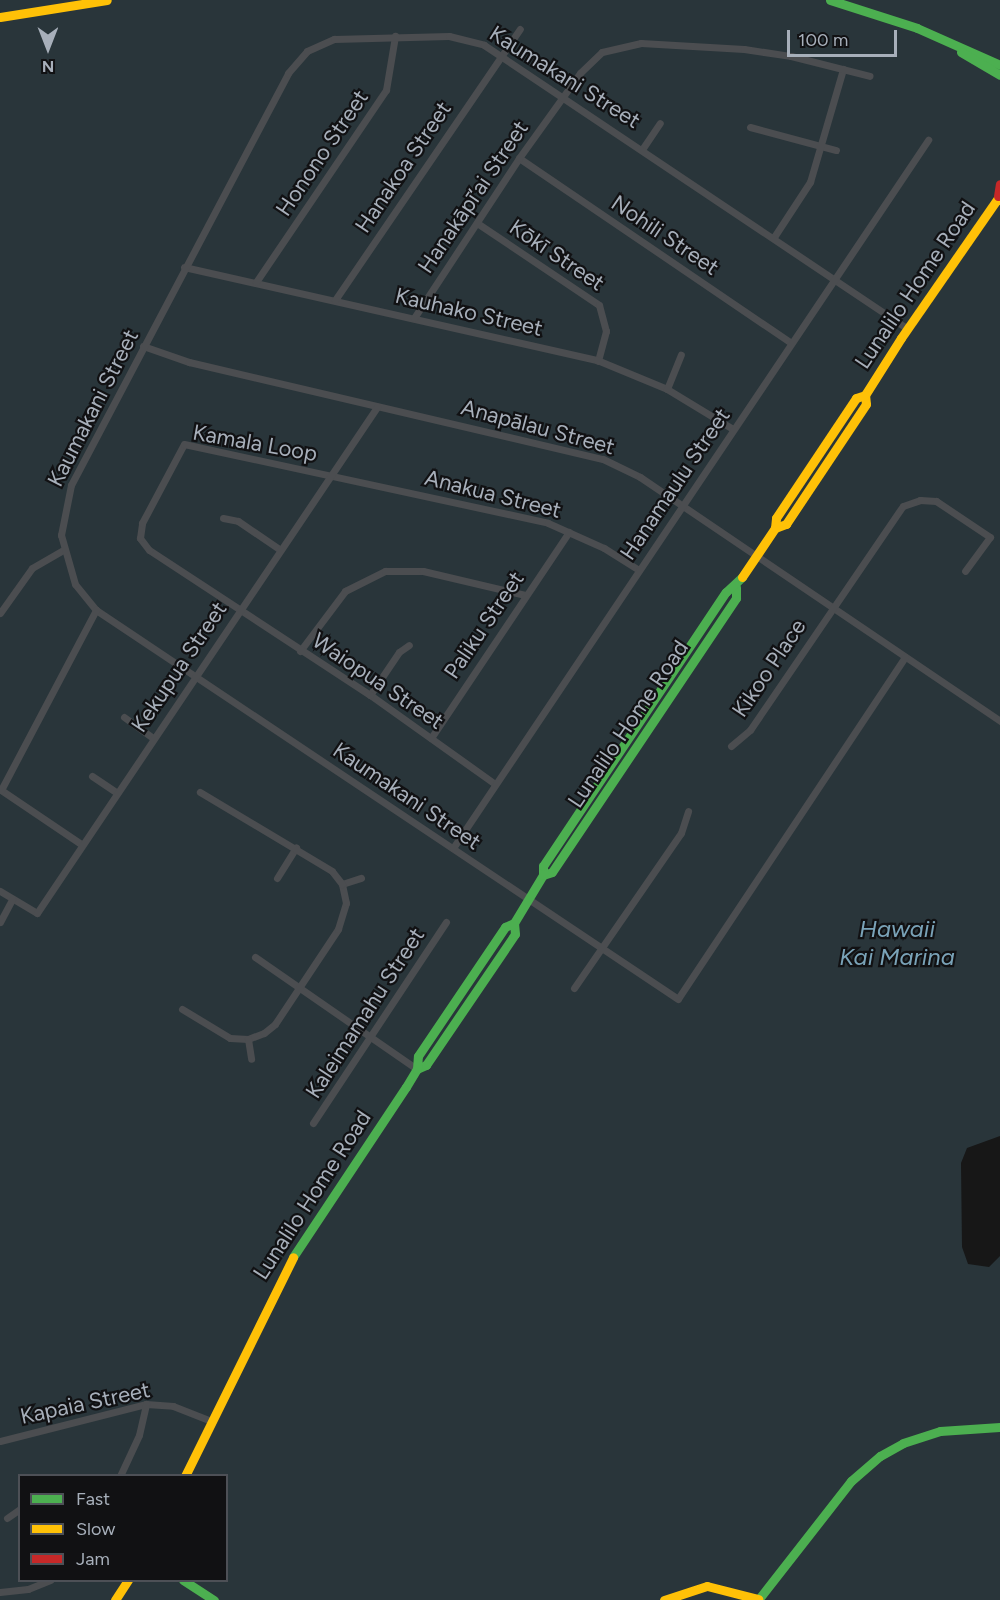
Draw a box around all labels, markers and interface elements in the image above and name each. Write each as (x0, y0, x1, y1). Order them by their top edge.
north arrow (18, 18, 78, 78)
scale bar (790, 18, 900, 56)
street label: Kaumakani Street (485, 20, 645, 134)
text: 100 m (798, 29, 848, 51)
text: N (42, 57, 54, 76)
street label: Honono Street (270, 85, 374, 221)
street label: Hanakoa Street (349, 96, 457, 238)
street label: Hanakāpī‘ai Street (412, 116, 534, 278)
street label: Nohili Street (606, 189, 724, 281)
street label: Lunalilo Home Road (849, 196, 981, 374)
street label: Kōkī Street (505, 214, 609, 296)
street label: Kauhako Street (393, 282, 545, 342)
street label: Kaumakani Street (42, 325, 144, 491)
street label: Anapālau Street (458, 394, 618, 460)
street label: Hanamaulu Street (614, 403, 736, 565)
street label: Kamala Loop (191, 419, 319, 467)
street label: Anakua Street (422, 464, 564, 524)
street label: Paliku Street (438, 566, 530, 684)
street label: Kekupua Street (126, 597, 232, 737)
street label: Kikoo Place (727, 614, 811, 722)
street label: Waiopua Street (307, 627, 449, 735)
street label: Lunalilo Home Road (562, 635, 694, 813)
street label: Kaumakani Street (328, 737, 486, 855)
water label: Hawaii Kai Marina (839, 915, 955, 971)
street label: Kaleimamahu Street (300, 923, 430, 1103)
street label: Lunalilo Home Road (247, 1106, 377, 1284)
street label: Kapaia Street (18, 1376, 152, 1430)
legend (18, 1474, 228, 1582)
text: Fast (76, 1488, 110, 1510)
text: Slow (76, 1518, 115, 1540)
text: Jam (76, 1548, 110, 1570)

